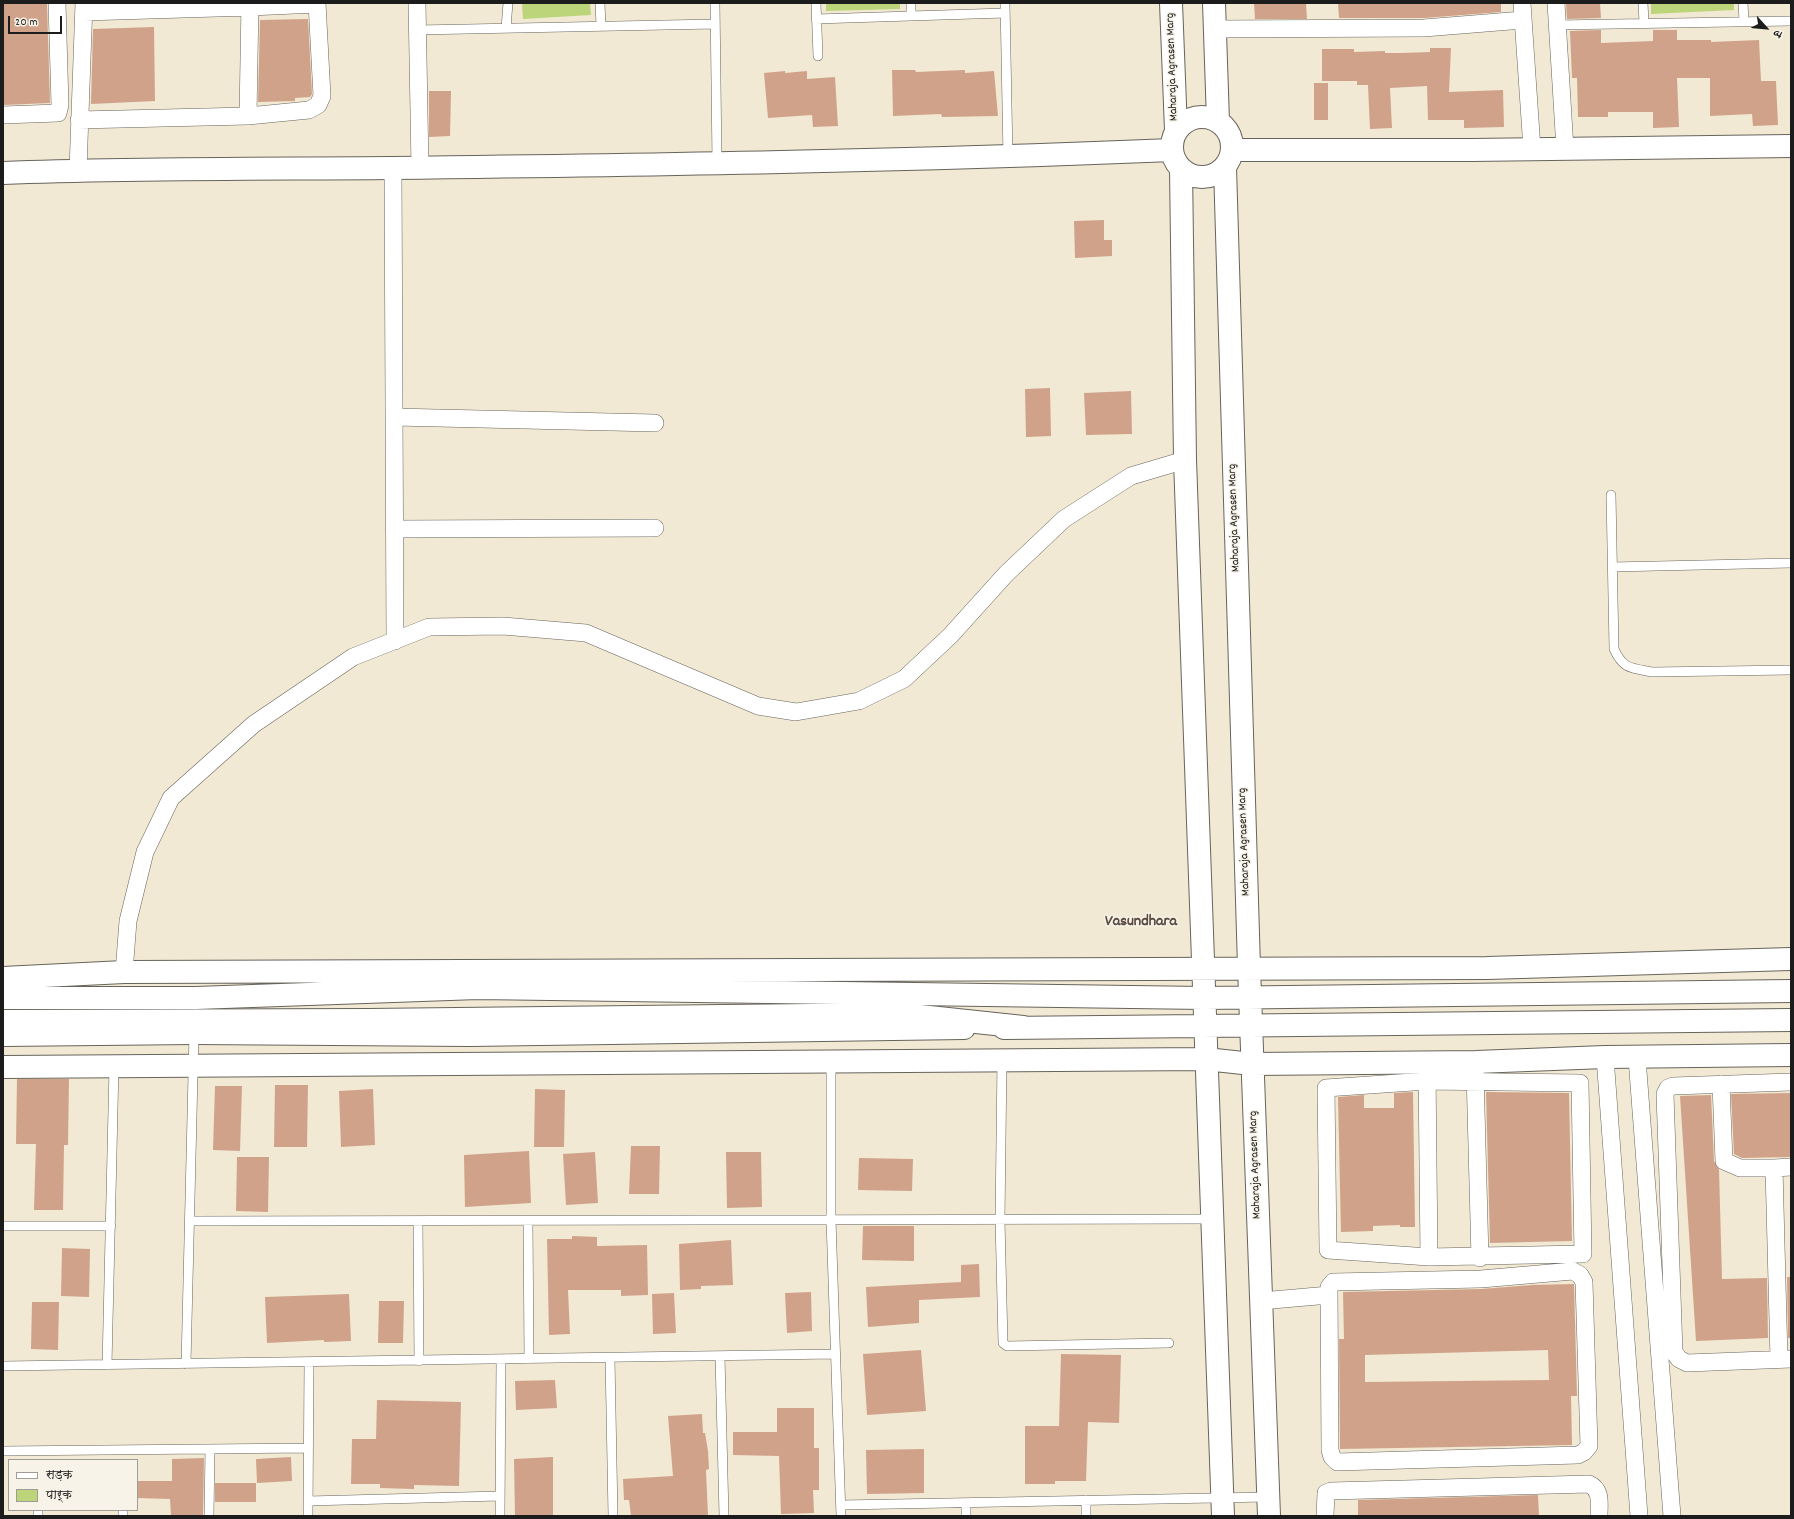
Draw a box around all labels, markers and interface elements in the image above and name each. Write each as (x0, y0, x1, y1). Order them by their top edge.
scale bar (10, 8, 64, 34)
north arrow (1746, 8, 1786, 48)
street label: Maharaja Agrasen Marg (1164, 13, 1182, 121)
text: 20 m (15, 14, 38, 31)
text: उ (1768, 27, 1785, 40)
street label: Maharaja Agrasen Marg (1226, 464, 1244, 572)
street label: Maharaja Agrasen Marg (1236, 788, 1254, 896)
district label: Vasundhara (1105, 913, 1177, 933)
street label: Maharaja Agrasen Marg (1247, 1111, 1265, 1219)
legend (8, 1459, 138, 1511)
text: सड़क (46, 1467, 73, 1484)
text: पार्क (46, 1487, 72, 1504)

